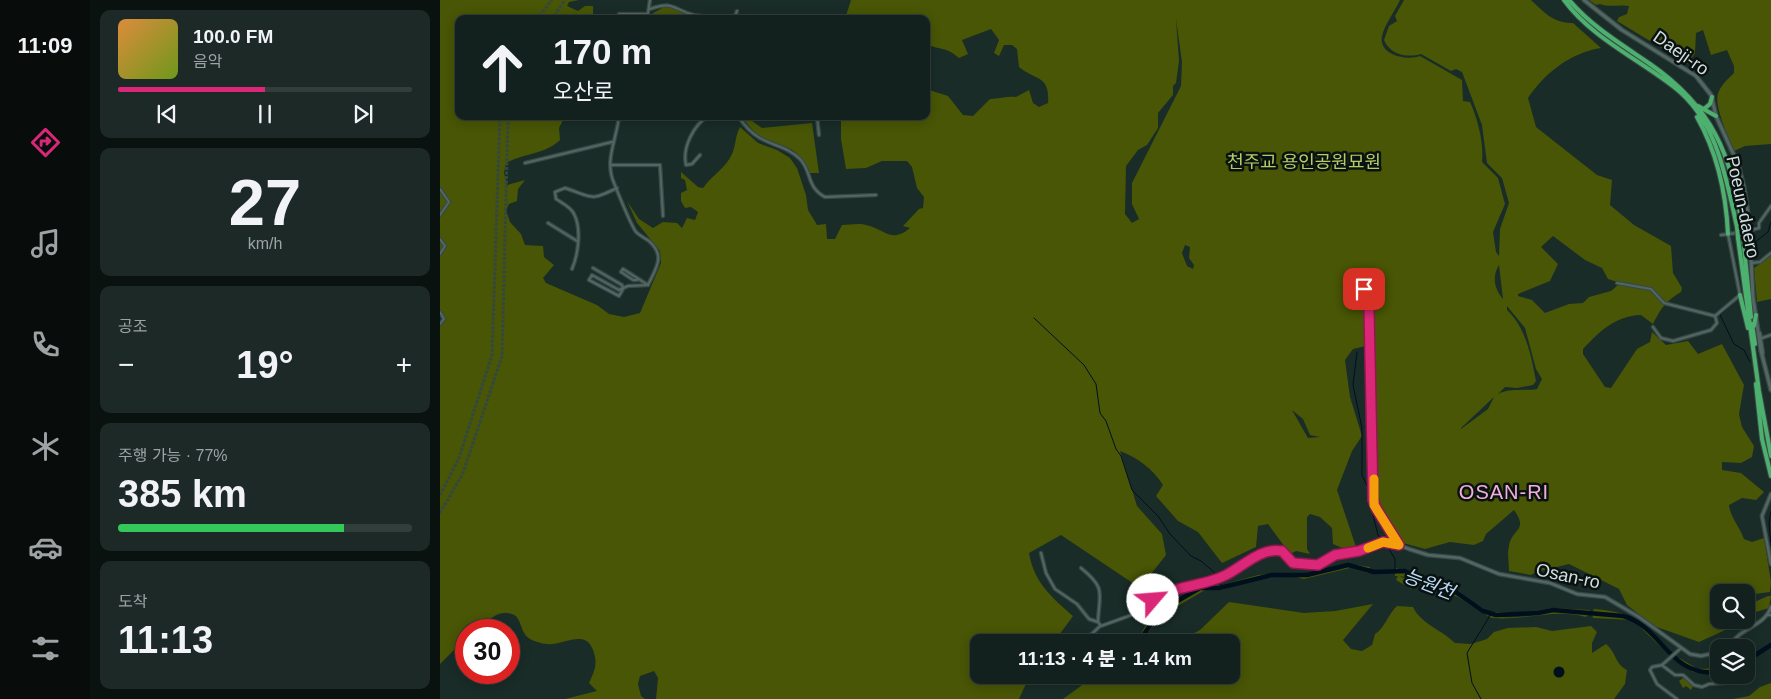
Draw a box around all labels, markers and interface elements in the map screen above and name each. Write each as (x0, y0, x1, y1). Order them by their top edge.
text: 100.0 FM (193, 26, 273, 47)
street label: Daeji-ro (1649, 27, 1713, 79)
text: 170 m (553, 32, 652, 71)
text: 11:09 (17, 33, 73, 58)
icon: ahead (470, 35, 535, 100)
text: 음악 (193, 53, 222, 70)
text: 오산로 (553, 79, 614, 104)
icon: previous (153, 100, 181, 128)
icon: pause (251, 100, 279, 128)
icon: next (349, 100, 377, 128)
icon: directions (28, 125, 63, 160)
park label: 천주교 용인공원묘원 (1227, 152, 1381, 172)
street label: Poeun-daero (1722, 154, 1764, 260)
text: 27 (229, 166, 301, 239)
icon: music (28, 226, 63, 261)
text: km/h (248, 235, 282, 252)
pin (1343, 268, 1385, 310)
icon: arrive (1350, 275, 1378, 303)
text: 공조 (118, 318, 147, 335)
icon: phone (28, 327, 63, 362)
text: 19° (236, 344, 294, 386)
text: − (118, 349, 134, 380)
text: + (396, 349, 412, 380)
icon: climate (28, 429, 63, 464)
text: 주행 가능 · 77% (118, 447, 228, 464)
text: 385 km (118, 473, 247, 515)
district label: OSAN-RI (1459, 481, 1549, 503)
icon: car (28, 530, 63, 565)
street label: Osan-ro (1534, 559, 1602, 593)
water label: 능원천 (1401, 565, 1459, 604)
position arrow (1126, 573, 1178, 625)
map controls (1710, 584, 1755, 684)
button: search (1710, 584, 1755, 629)
text: 도착 (118, 593, 147, 610)
text: 11:13 (118, 619, 213, 661)
speed limit sign: 30 (455, 619, 520, 684)
icon: filters (28, 631, 63, 666)
button: layers (1710, 639, 1755, 684)
text: 11:13 · 4 분 · 1.4 km (1018, 648, 1192, 669)

